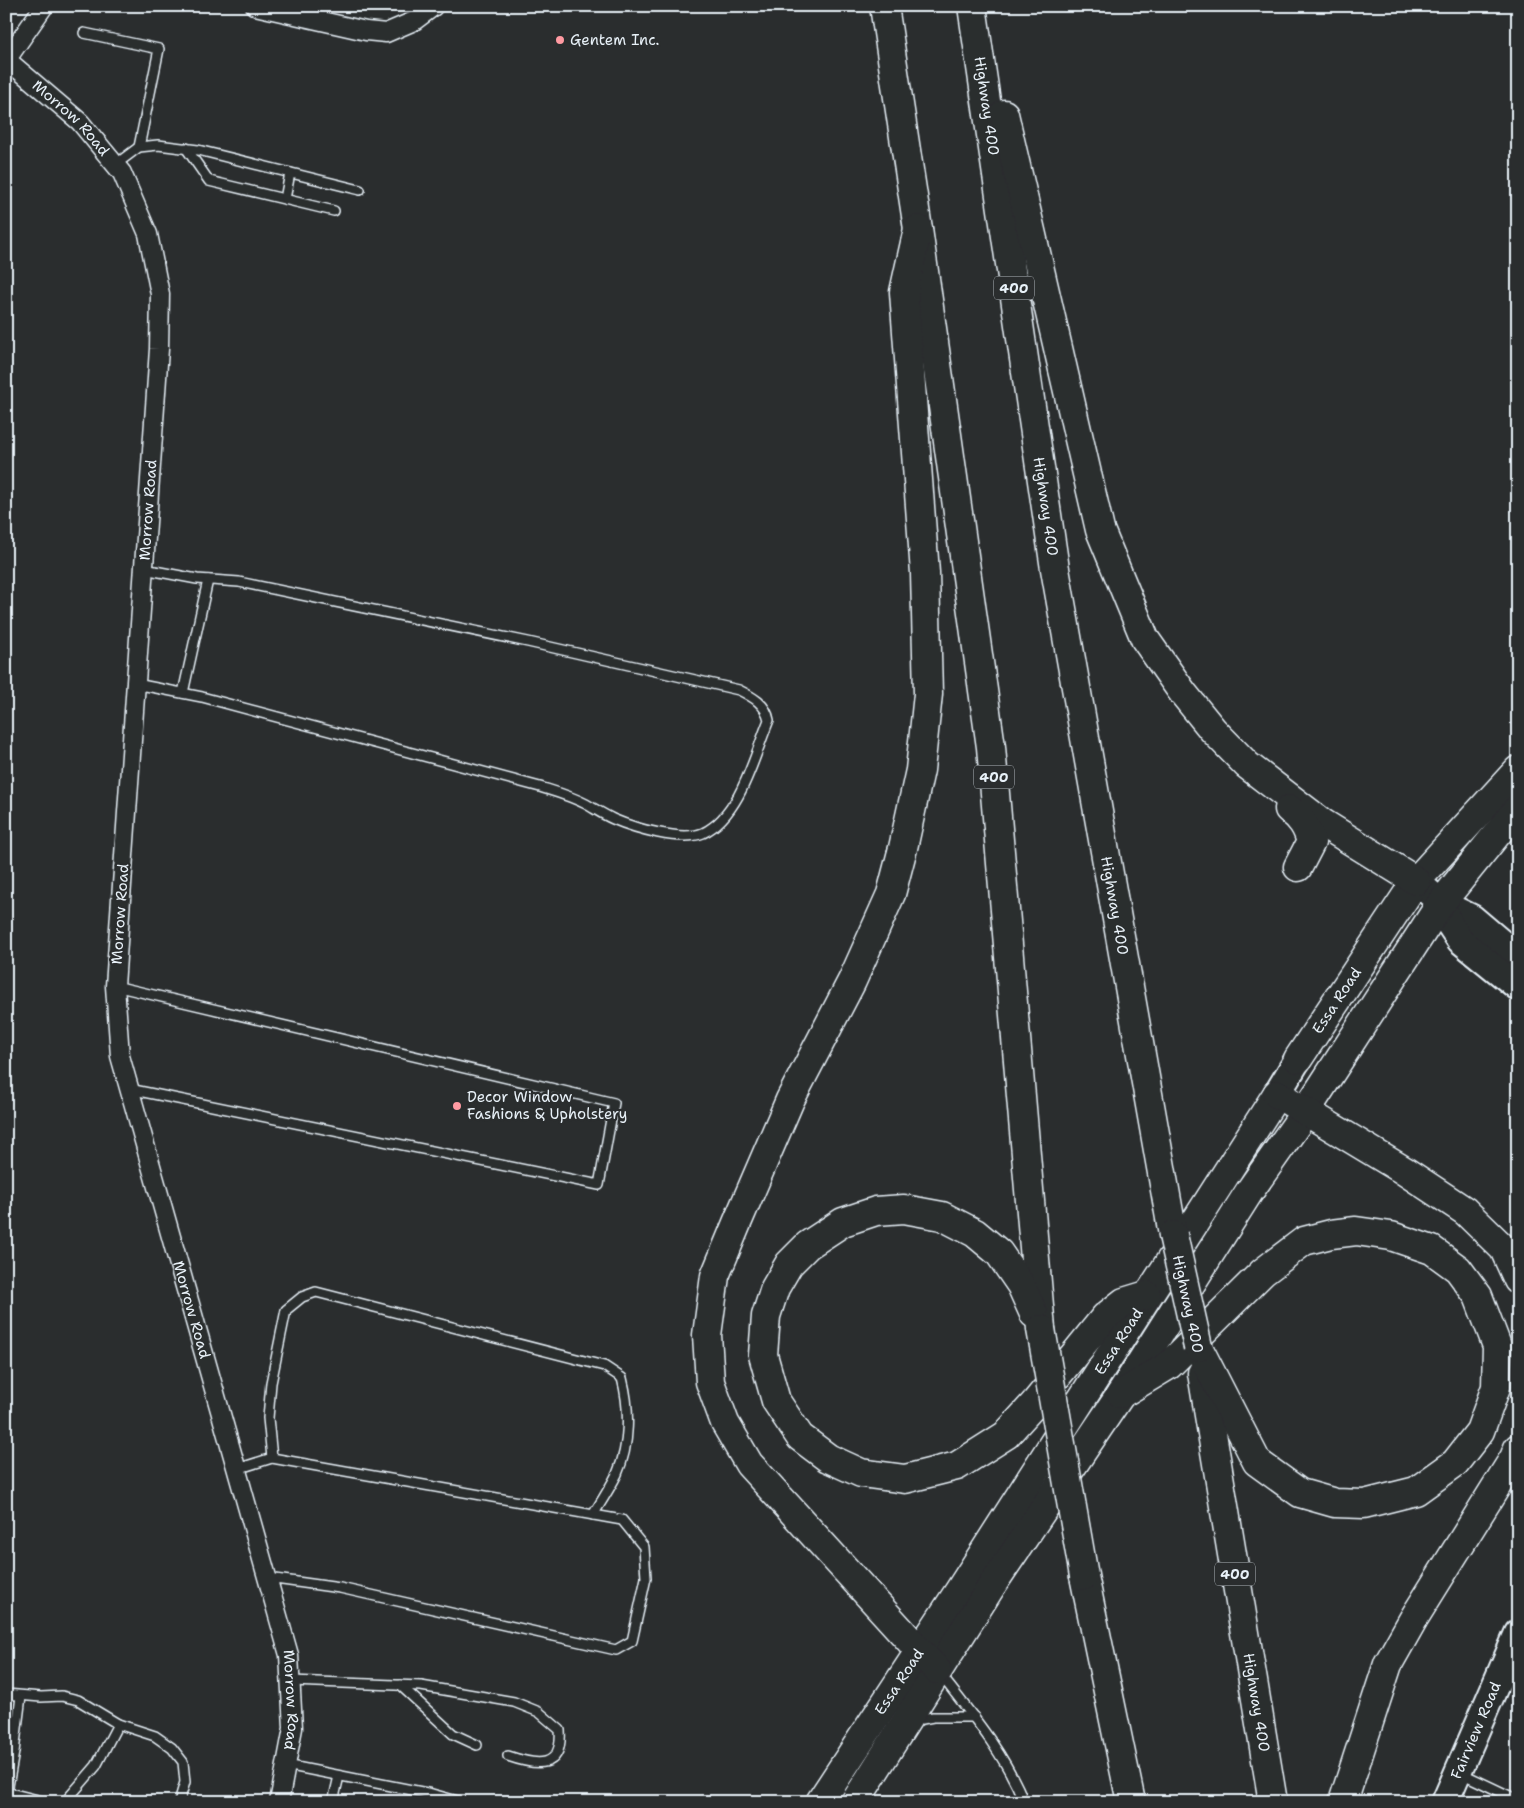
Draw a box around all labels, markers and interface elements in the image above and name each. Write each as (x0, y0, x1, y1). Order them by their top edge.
place label: Gentem Inc. (570, 30, 659, 50)
marker: Gentem Inc. (554, 34, 566, 46)
street label: Highway 400 (970, 55, 1004, 157)
street label: Morrow Road (28, 76, 114, 161)
road number: 400 (994, 276, 1034, 300)
street label: Highway 400 (1029, 456, 1063, 558)
street label: Morrow Road (135, 458, 162, 561)
road number: 400 (974, 766, 1014, 789)
street label: Highway 400 (1096, 855, 1133, 957)
street label: Morrow Road (107, 862, 134, 965)
street label: Essa Road (1307, 963, 1366, 1038)
place label: Decor Window Fashions & Upholstery (467, 1087, 627, 1124)
marker: Decor Window Fashions & Upholstery (451, 1100, 463, 1112)
street label: Highway 400 (1168, 1253, 1208, 1355)
street label: Morrow Road (168, 1258, 215, 1361)
street label: Essa Road (1090, 1304, 1148, 1379)
road number: 400 (1215, 1562, 1255, 1586)
street label: Essa Road (870, 1644, 929, 1719)
street label: Morrow Road (279, 1649, 303, 1752)
street label: Highway 400 (1239, 1652, 1275, 1753)
street label: Fairview Road (1446, 1678, 1506, 1782)

